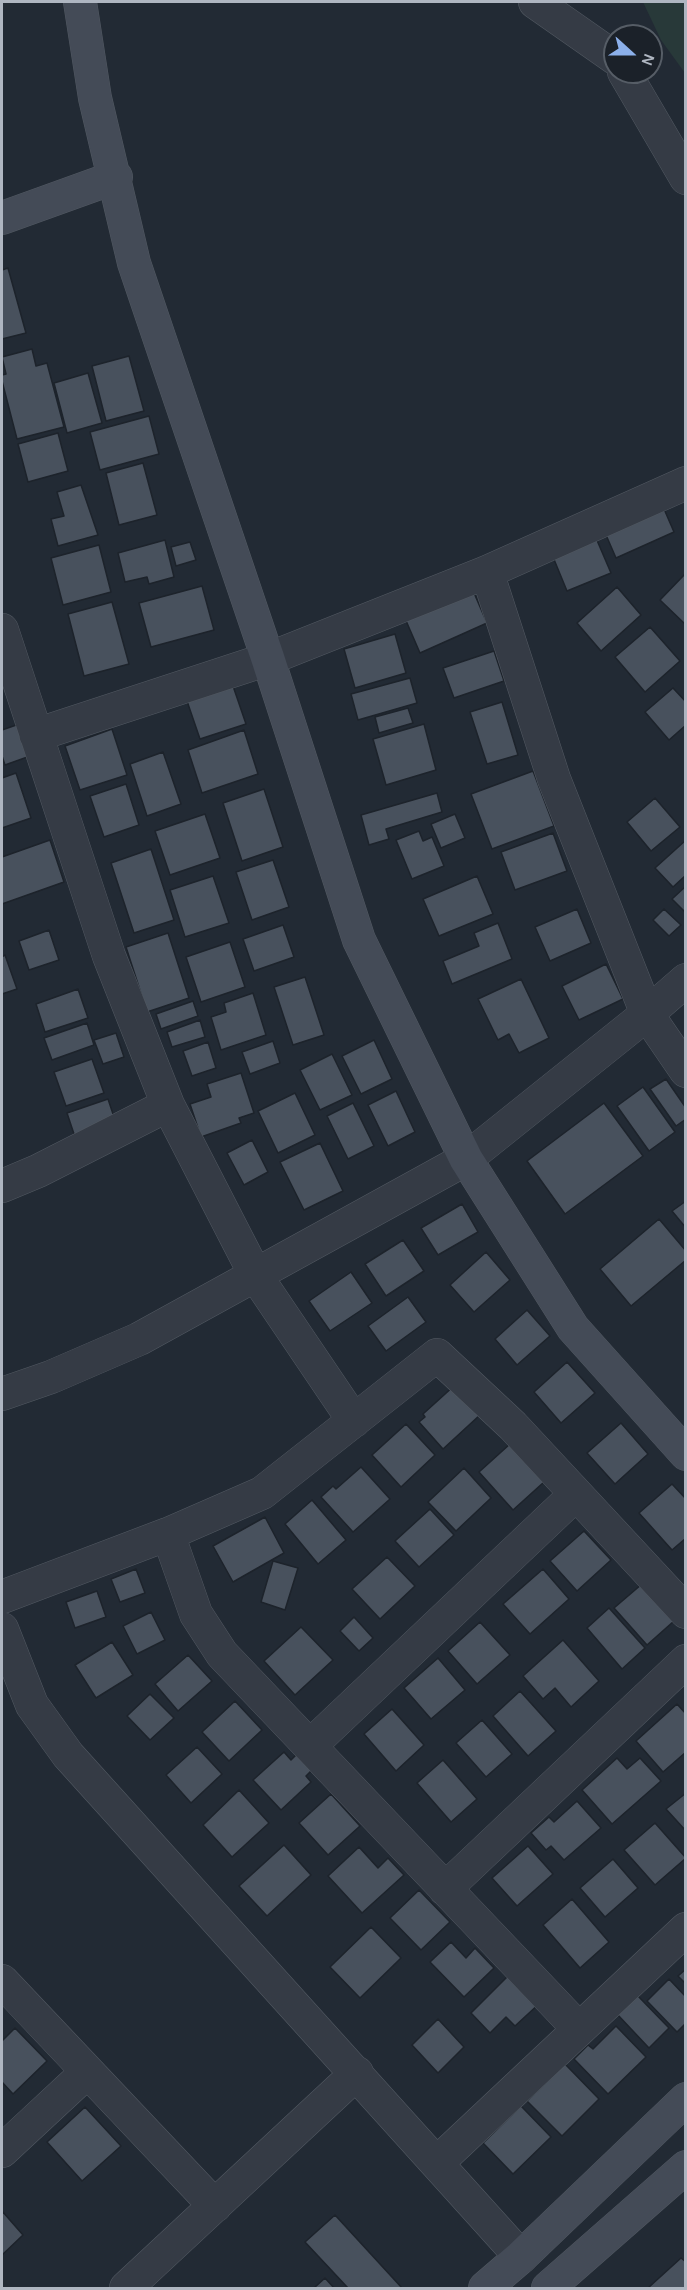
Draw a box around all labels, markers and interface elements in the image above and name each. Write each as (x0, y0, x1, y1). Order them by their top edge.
north arrow (603, 24, 663, 84)
text: N (637, 51, 659, 69)

